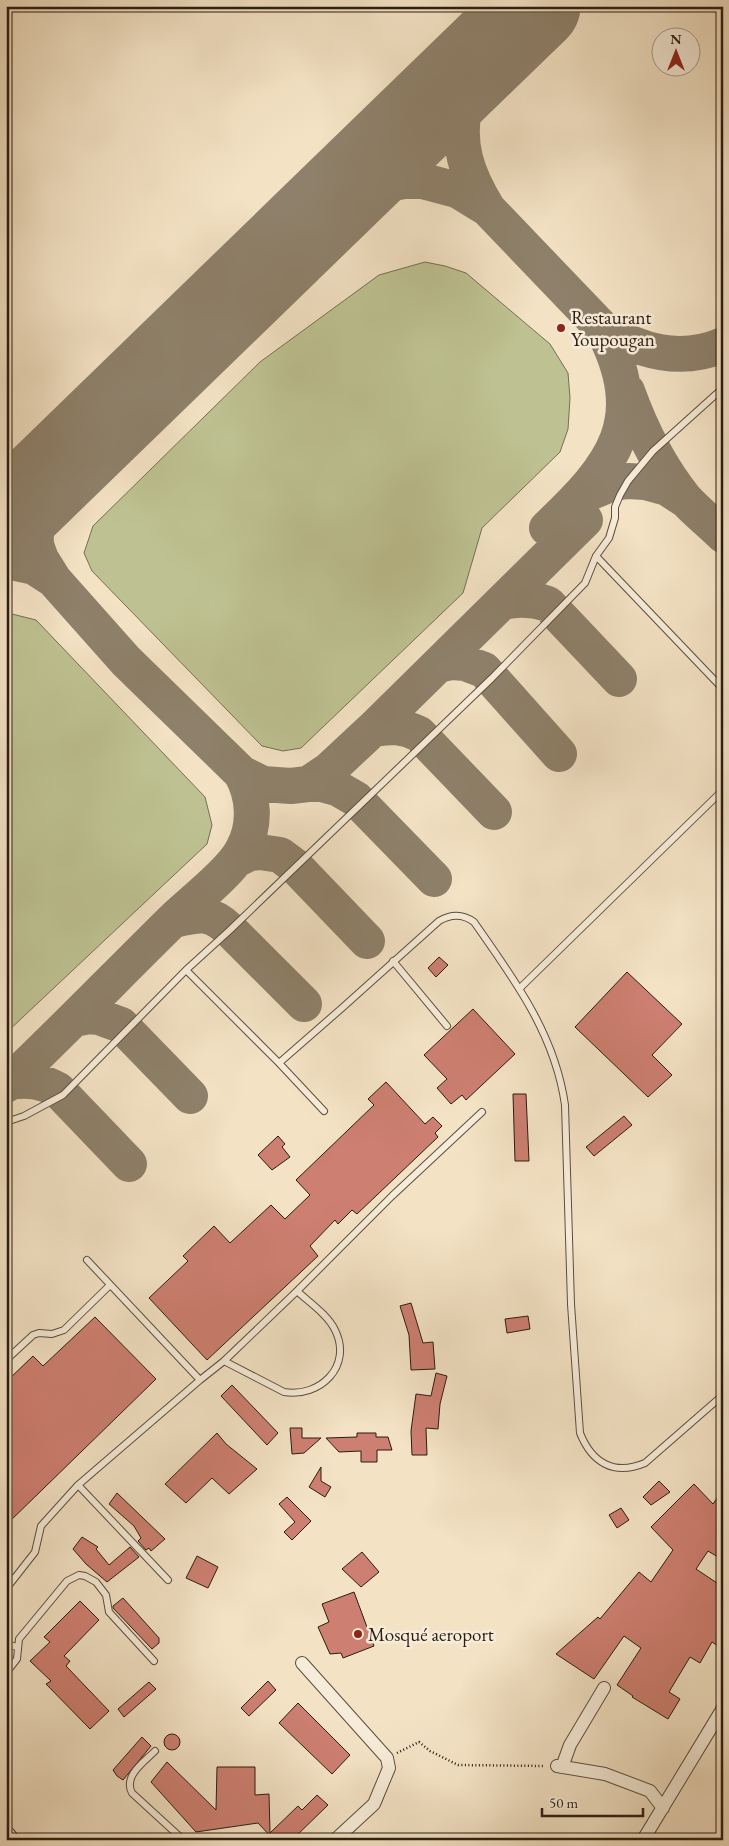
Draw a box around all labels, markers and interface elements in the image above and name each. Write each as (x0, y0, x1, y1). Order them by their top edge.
north arrow (652, 28, 702, 78)
text: N (670, 30, 682, 48)
place label: Restaurant Youpougan (571, 305, 655, 352)
marker: Restaurant Youpougan (555, 322, 567, 334)
place label: Mosqué aeroport (368, 1622, 494, 1647)
marker: Mosqué aeroport (352, 1628, 364, 1640)
scale bar (542, 1786, 643, 1818)
text: 50 m (549, 1793, 578, 1812)

